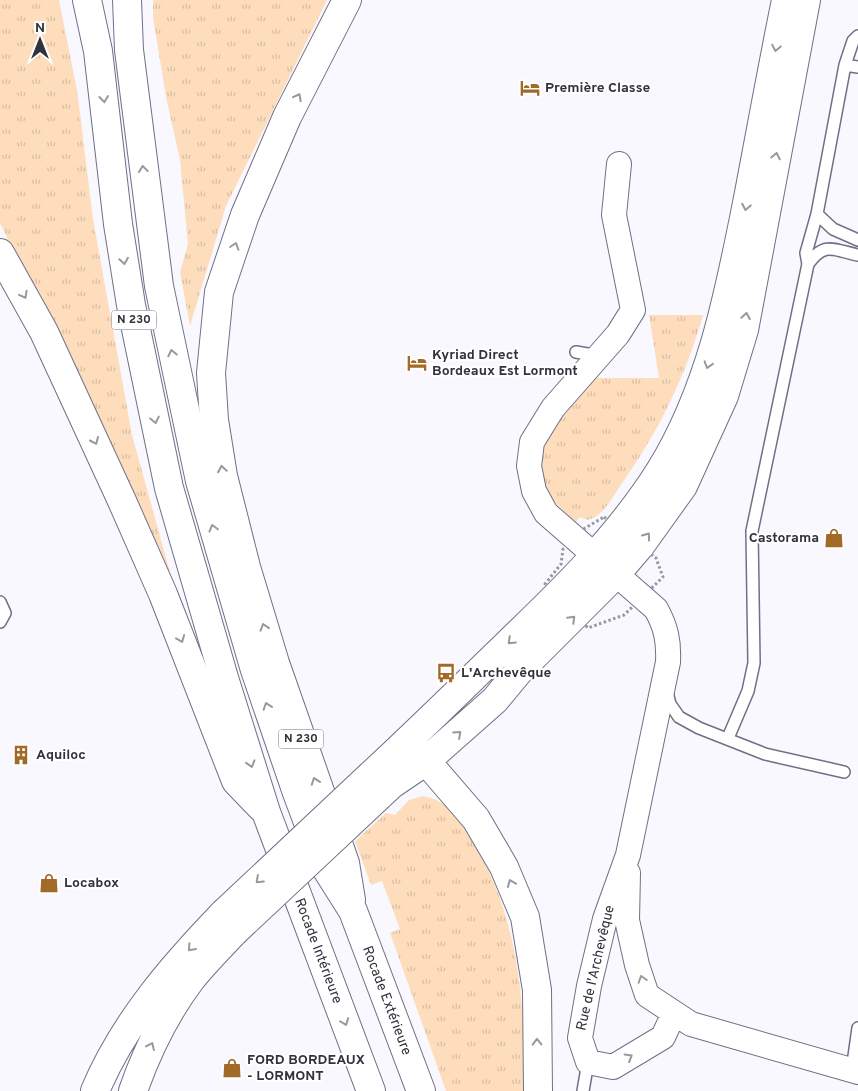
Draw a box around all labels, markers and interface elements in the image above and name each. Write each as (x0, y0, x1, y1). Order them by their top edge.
north arrow (15, 15, 65, 65)
text: N (35, 20, 45, 37)
one-way arrow (772, 43, 782, 52)
hotel icon: Première Classe (519, 77, 541, 99)
place label: Première Classe (545, 80, 651, 97)
one-way arrow (291, 93, 301, 102)
one-way arrow (98, 96, 109, 104)
one-way arrow (770, 151, 780, 160)
one-way arrow (138, 165, 149, 173)
one-way arrow (741, 203, 752, 212)
one-way arrow (229, 242, 239, 251)
one-way arrow (119, 256, 129, 265)
one-way arrow (17, 290, 27, 299)
road number: N 230 (112, 310, 156, 330)
one-way arrow (741, 311, 751, 320)
place label: Kyriad Direct Bordeaux Est Lormont (432, 347, 578, 380)
one-way arrow (167, 348, 178, 357)
hotel icon: Kyriad Direct Bordeaux Est Lormont (406, 352, 428, 374)
one-way arrow (704, 361, 714, 369)
one-way arrow (149, 416, 160, 424)
one-way arrow (88, 436, 99, 445)
one-way arrow (217, 464, 227, 473)
one-way arrow (209, 524, 219, 533)
shop icon: Castorama (823, 527, 845, 549)
place label: Castorama (749, 530, 819, 547)
one-way arrow (641, 533, 650, 542)
one-way arrow (567, 616, 576, 625)
one-way arrow (259, 623, 269, 631)
one-way arrow (175, 634, 185, 643)
one-way arrow (508, 635, 517, 644)
bus stop icon: L'Archevêque (435, 662, 457, 684)
place label: L'Archevêque (461, 665, 551, 682)
one-way arrow (263, 702, 273, 710)
road number: N 230 (278, 730, 324, 749)
one-way arrow (452, 730, 461, 739)
building icon: Aquiloc (10, 744, 32, 766)
place label: Aquiloc (36, 747, 86, 764)
one-way arrow (245, 759, 255, 768)
one-way arrow (311, 777, 321, 785)
shop icon: Locabox (38, 872, 60, 894)
one-way arrow (255, 874, 264, 883)
place label: Locabox (64, 875, 119, 892)
one-way arrow (507, 880, 517, 888)
street label: Rocade Intérieure (291, 896, 346, 1006)
street label: Rue de l'Archevêque (573, 904, 619, 1032)
one-way arrow (187, 942, 196, 951)
street label: Rocade Extérieure (358, 943, 415, 1058)
one-way arrow (637, 975, 647, 984)
one-way arrow (339, 1017, 349, 1025)
one-way arrow (532, 1038, 542, 1046)
one-way arrow (145, 1042, 156, 1051)
place label: FORD BORDEAUX - LORMONT (247, 1052, 365, 1085)
one-way arrow (623, 1054, 632, 1064)
shop icon: FORD BORDEAUX - LORMONT (221, 1057, 243, 1079)

